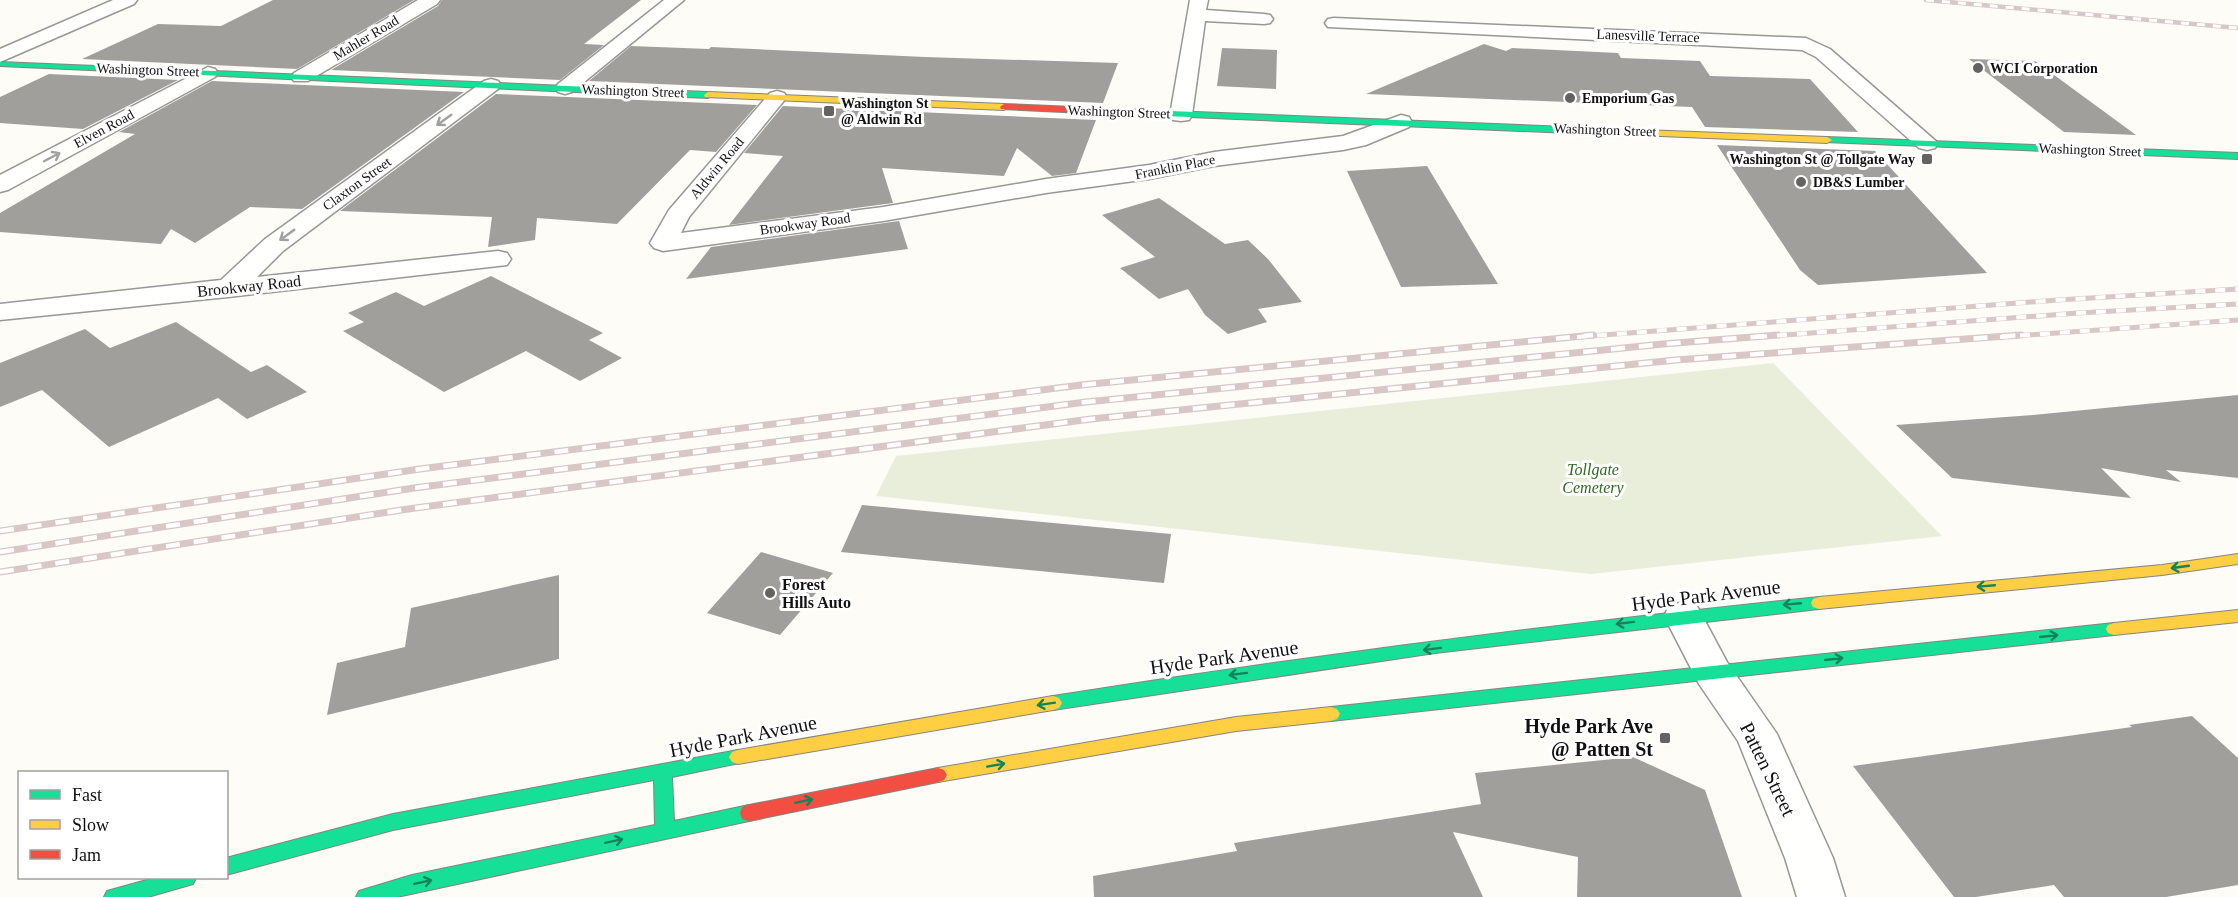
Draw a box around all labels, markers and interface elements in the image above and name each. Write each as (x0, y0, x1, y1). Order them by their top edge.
street label: Mahler Road (331, 13, 401, 63)
street label: Lanesville Terrace (1596, 27, 1700, 45)
street label: Washington Street (96, 61, 200, 79)
marker: WCI Corporation (1971, 61, 1985, 75)
place label: WCI Corporation (1990, 61, 2098, 76)
street label: Washington Street (581, 82, 685, 100)
marker: Emporium Gas (1563, 91, 1577, 105)
place label: Emporium Gas (1582, 91, 1675, 106)
place label: Washington St @ Aldwin Rd (841, 96, 929, 127)
street label: Washington Street (1067, 103, 1171, 121)
marker: Washington St @ Aldwin Rd (822, 104, 836, 118)
street label: Elven Road (71, 107, 137, 151)
one-way arrow (436, 113, 452, 126)
street label: Washington Street (1553, 121, 1657, 139)
street label: Aldwin Road (687, 134, 747, 202)
street label: Washington Street (2038, 141, 2142, 159)
one-way arrow (42, 151, 60, 162)
street label: Franklin Place (1134, 152, 1216, 182)
place label: Washington St @ Tollgate Way (1730, 152, 1915, 167)
marker: Washington St @ Tollgate Way (1920, 152, 1934, 166)
street label: Claxton Street (320, 154, 394, 214)
marker: DB&S Lumber (1794, 175, 1808, 189)
place label: DB&S Lumber (1813, 175, 1904, 190)
street label: Brookway Road (759, 210, 851, 238)
one-way arrow (279, 229, 295, 242)
street label: Brookway Road (196, 272, 302, 301)
park label: Tollgate Cemetery (1562, 461, 1625, 497)
one-way arrow (2171, 562, 2190, 573)
street label: Hyde Park Avenue (1630, 575, 1782, 616)
place label: Forest Hills Auto (782, 576, 851, 611)
one-way arrow (1977, 581, 1996, 592)
marker: Forest Hills Auto (763, 586, 777, 600)
one-way arrow (1782, 599, 1802, 610)
one-way arrow (1616, 618, 1635, 629)
one-way arrow (2038, 630, 2058, 641)
street label: Hyde Park Avenue (1148, 636, 1300, 679)
one-way arrow (1422, 643, 1442, 654)
one-way arrow (1823, 654, 1843, 665)
one-way arrow (1229, 668, 1249, 679)
one-way arrow (1036, 699, 1056, 710)
street label: Hyde Park Avenue (667, 711, 819, 762)
place label: Hyde Park Ave @ Patten St (1524, 715, 1653, 761)
street label: Patten Street (1736, 719, 1800, 820)
marker: Hyde Park Ave @ Patten St (1658, 731, 1672, 745)
one-way arrow (986, 760, 1005, 771)
legend (18, 771, 228, 879)
text: Fast (72, 785, 102, 805)
one-way arrow (794, 795, 814, 806)
text: Slow (72, 815, 109, 835)
one-way arrow (603, 835, 623, 846)
text: Jam (72, 845, 101, 865)
one-way arrow (413, 876, 432, 887)

